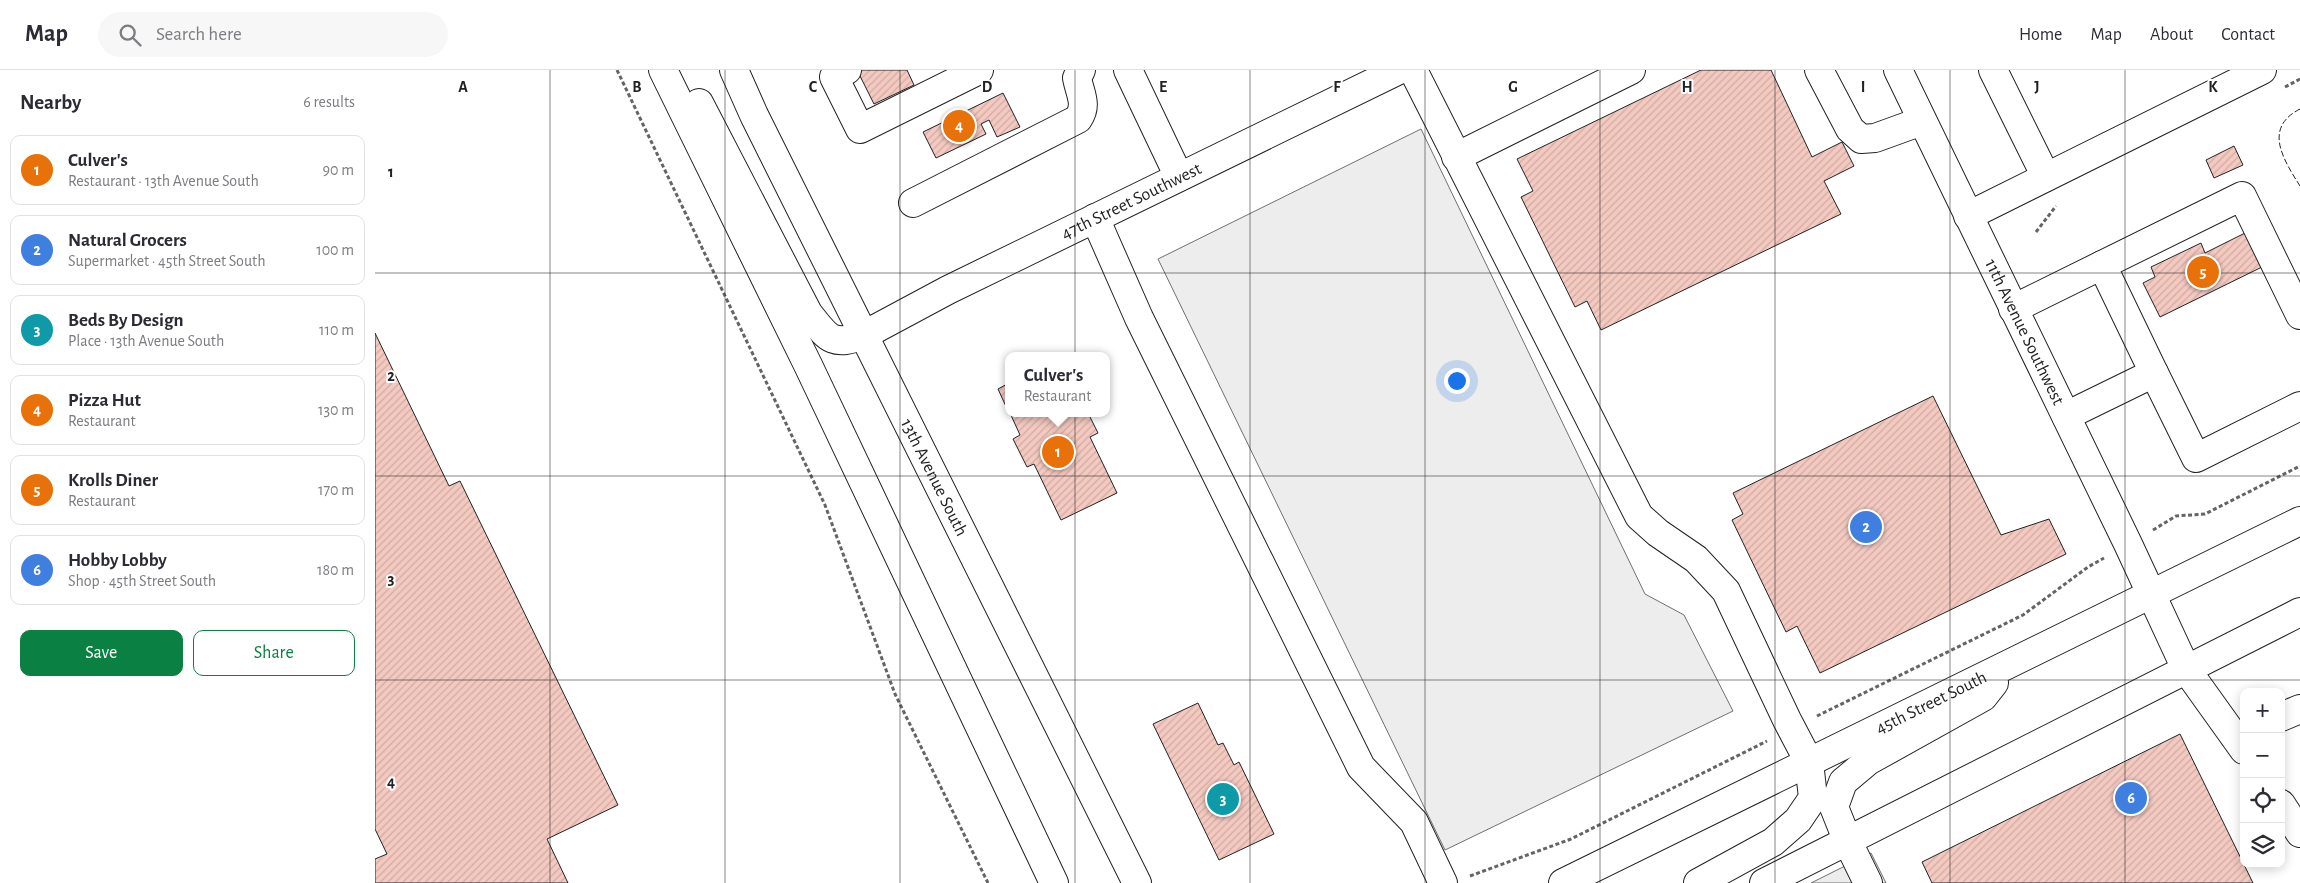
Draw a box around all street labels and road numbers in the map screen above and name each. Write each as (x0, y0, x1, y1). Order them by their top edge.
street label: 47th Street Southwest (1059, 160, 1205, 243)
street label: 11th Avenue Southwest (1981, 257, 2067, 408)
street label: 13th Avenue South (897, 416, 970, 539)
street label: 45th Street South (1873, 668, 1990, 738)

